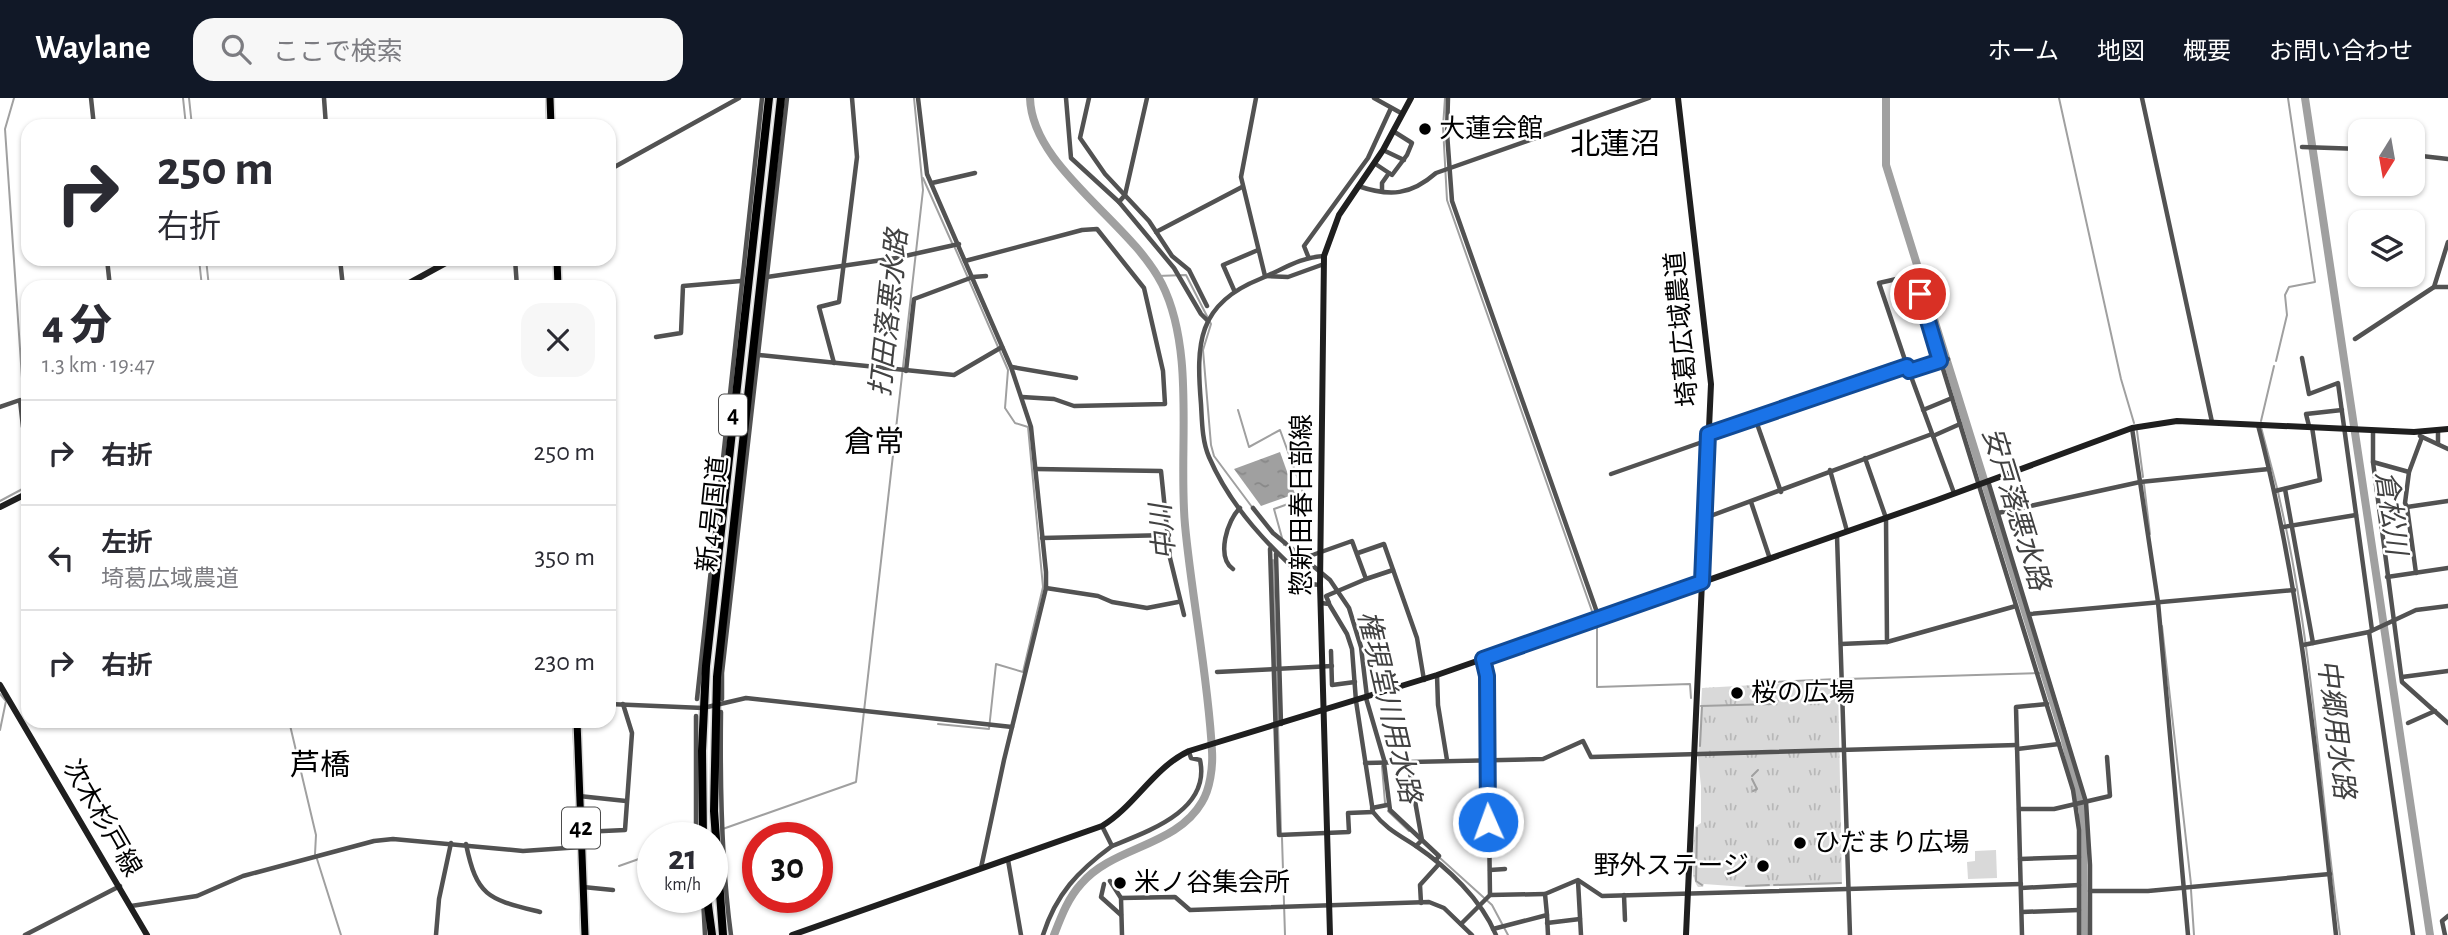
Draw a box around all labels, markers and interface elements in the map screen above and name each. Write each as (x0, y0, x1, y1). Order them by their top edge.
search box (193, 18, 683, 81)
icon: search (217, 30, 255, 68)
text: Waylane (35, 32, 151, 65)
text: ここで検索 (273, 39, 403, 65)
text: ホーム (1988, 40, 2059, 64)
text: 地図 (2097, 40, 2145, 64)
text: 概要 (2183, 40, 2231, 64)
text: お問い合わせ (2269, 40, 2413, 64)
place label: 大蓮会館 (1439, 115, 1543, 142)
north arrow (2348, 119, 2426, 196)
map controls (2348, 119, 2425, 287)
marker: 大蓮会館 (1417, 121, 1433, 137)
district label: 北蓮沼 (1570, 128, 1660, 160)
text: 250 m (157, 145, 274, 194)
icon: right (42, 147, 133, 238)
button: layers (2348, 210, 2425, 287)
text: 右折 (157, 211, 221, 243)
water label: 打田落悪水路 (865, 226, 913, 398)
street label: 埼葛広域農道 (1660, 250, 1702, 408)
pin (1890, 264, 1950, 324)
icon: arrive (1901, 275, 1939, 313)
button: close (521, 303, 595, 377)
text: 4 分 (42, 305, 112, 347)
text: 1.3 km · 19:47 (42, 354, 155, 377)
road number: 4 (719, 394, 747, 436)
street label: 惣新田春日部線 (1288, 414, 1315, 596)
water label: 安戸落悪水路 (1977, 424, 2055, 595)
district label: 倉常 (844, 426, 904, 458)
icon: right (42, 434, 80, 472)
text: 250 m (533, 439, 595, 465)
text: 右折 (101, 443, 153, 469)
street label: 新4号国道 (693, 455, 732, 573)
water label: 倉松川 (2370, 469, 2412, 560)
water label: 中川 (1145, 500, 1180, 561)
text: 左折 (101, 530, 153, 556)
icon: left (42, 539, 80, 577)
text: 350 m (535, 544, 595, 570)
text: 埼葛広域農道 (101, 568, 239, 591)
water label: 権現堂川用水路 (1352, 608, 1426, 808)
icon: right (42, 644, 80, 682)
text: 230 m (534, 649, 595, 675)
text: 右折 (101, 653, 153, 679)
water label: 中郷用水路 (2313, 658, 2360, 802)
place label: 桜の広場 (1751, 679, 1855, 706)
marker: 桜の広場 (1729, 685, 1745, 701)
district label: 芦橋 (290, 749, 350, 781)
street label: 次木杉戸線 (58, 755, 147, 881)
position arrow (1451, 785, 1525, 859)
road number: 42 (562, 808, 600, 848)
speed limit sign: 30 (742, 822, 833, 913)
place label: ひだまり広場 (1814, 829, 1969, 856)
marker: ひだまり広場 (1792, 835, 1808, 851)
text: 21 (668, 841, 697, 876)
place label: 野外ステージ (1594, 852, 1749, 879)
marker: 野外ステージ (1755, 858, 1771, 874)
place label: 米ノ谷集会所 (1134, 869, 1290, 896)
marker: 米ノ谷集会所 (1112, 875, 1128, 891)
text: km/h (664, 876, 701, 894)

